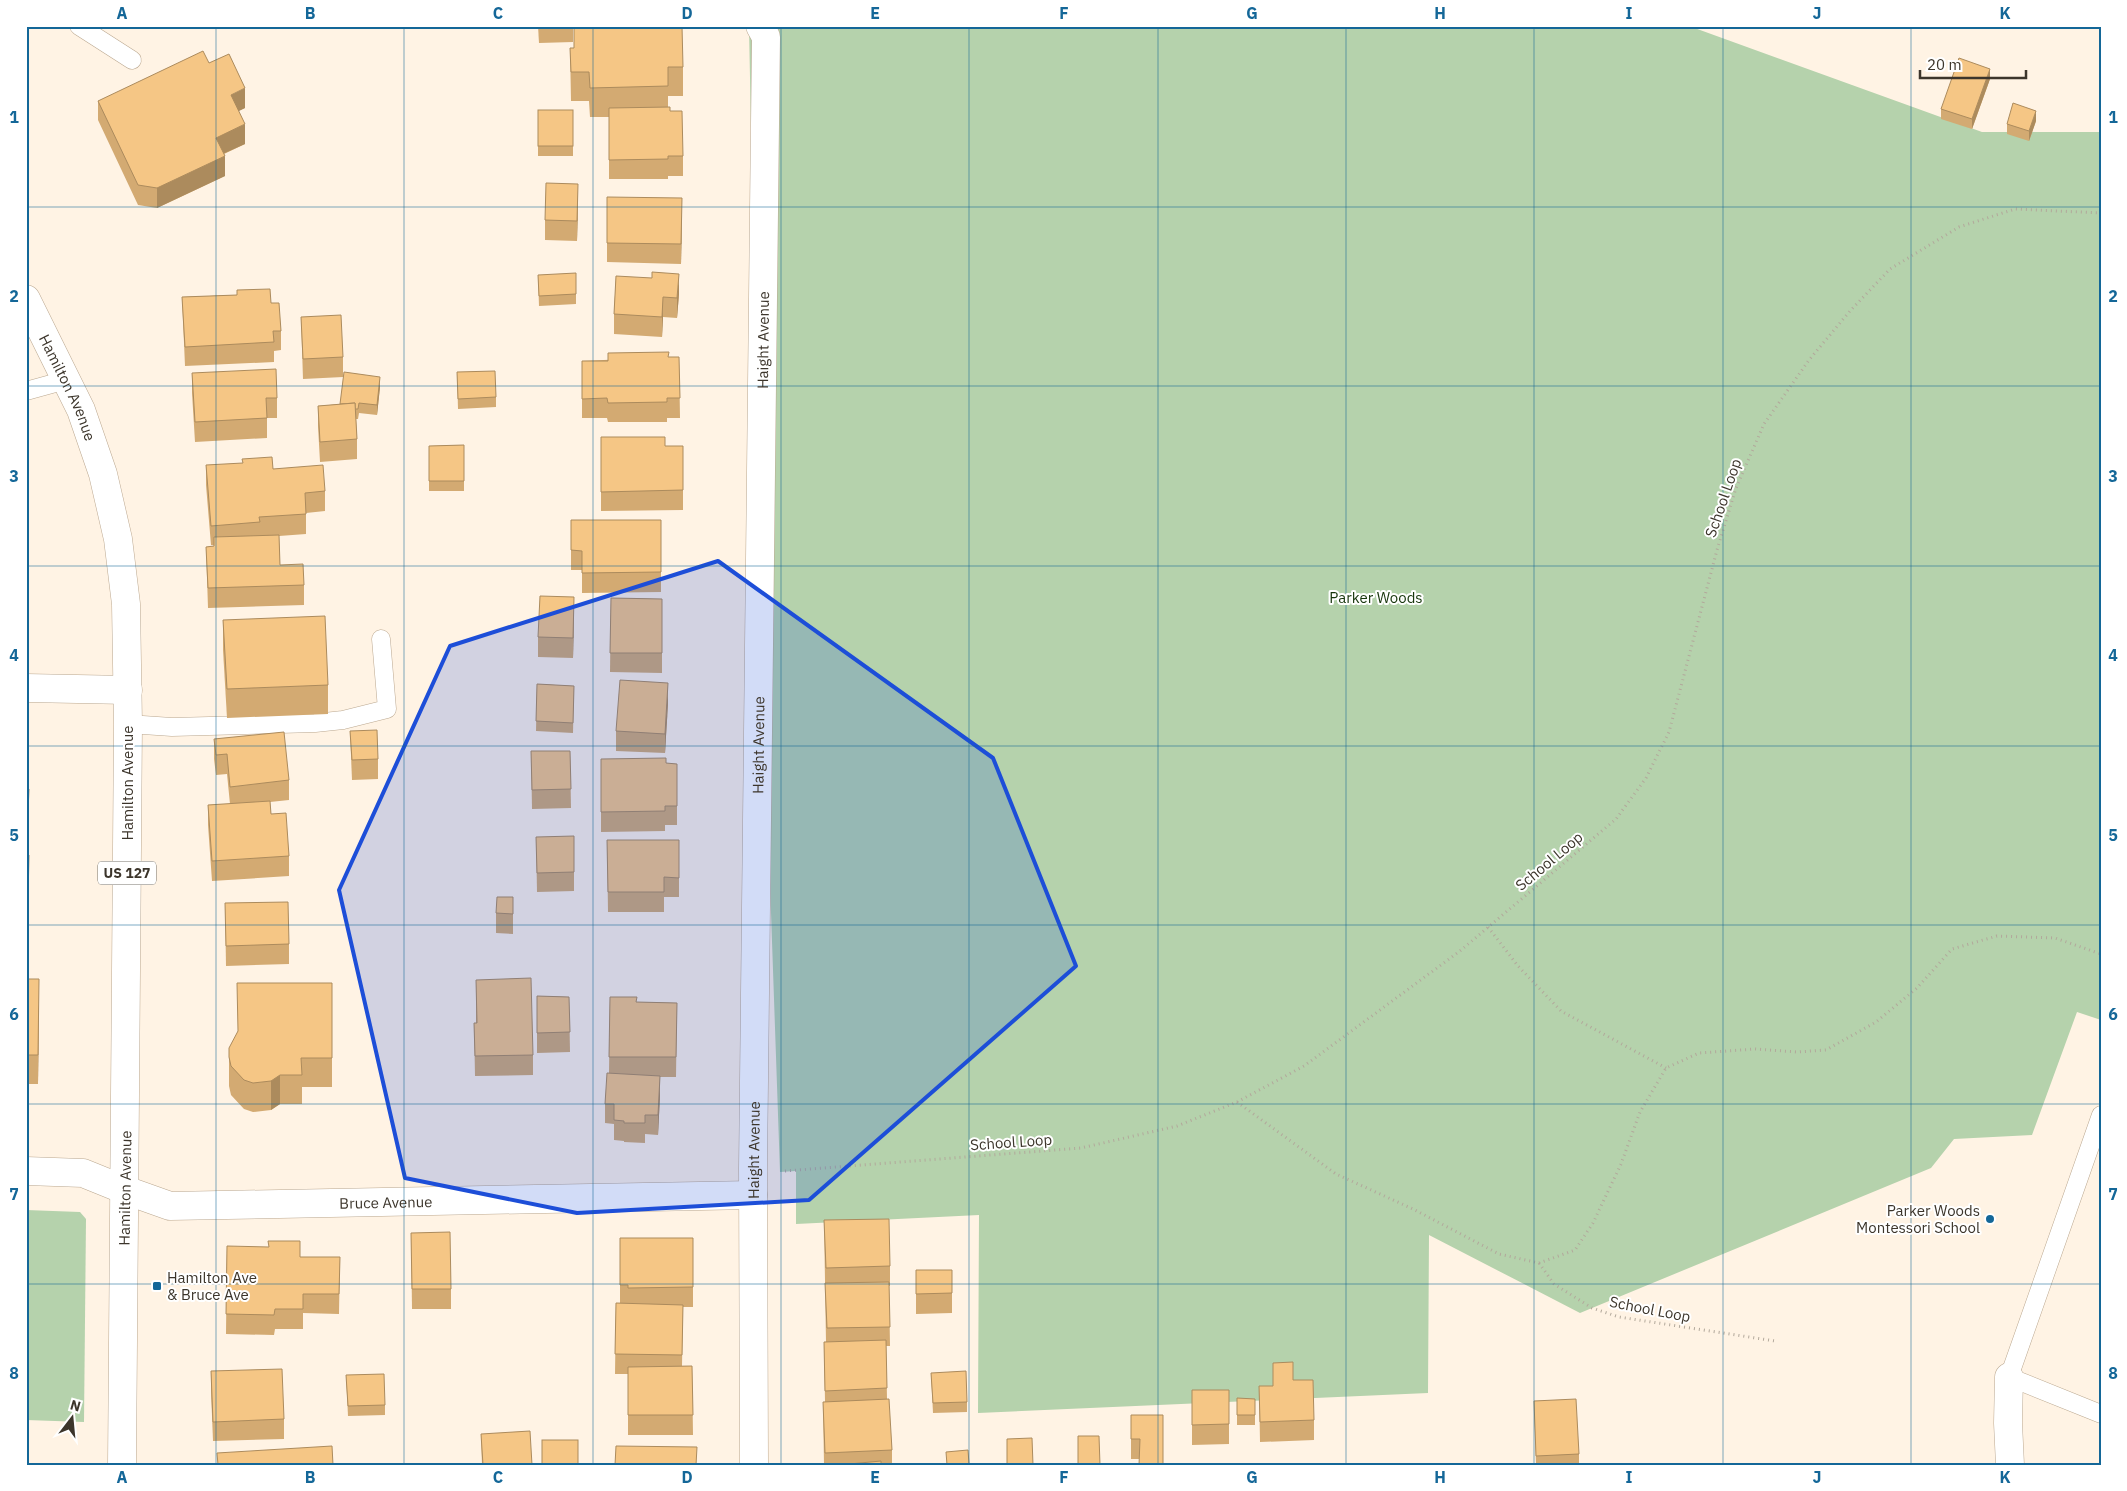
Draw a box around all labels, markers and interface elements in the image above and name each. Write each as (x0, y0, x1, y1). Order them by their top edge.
text: A (117, 3, 128, 23)
text: B (305, 3, 316, 23)
text: C (493, 3, 503, 23)
text: D (681, 3, 693, 23)
text: E (870, 3, 880, 23)
text: F (1059, 3, 1069, 23)
text: G (1246, 3, 1258, 23)
text: H (1434, 3, 1446, 23)
text: I (1626, 3, 1633, 23)
text: J (1813, 3, 1821, 23)
text: K (1999, 3, 2011, 23)
scale bar (1920, 48, 2026, 80)
text: 20 m (1927, 55, 1962, 74)
text: 1 (9, 107, 19, 127)
text: 1 (2108, 107, 2118, 127)
text: 2 (9, 286, 19, 306)
text: 2 (2108, 286, 2118, 306)
street label: Haight Avenue (752, 291, 773, 389)
street label: Hamilton Avenue (35, 331, 100, 443)
street label: School Loop (1701, 456, 1745, 540)
text: 3 (9, 466, 19, 486)
text: 3 (2108, 466, 2118, 486)
park label: Parker Woods (1329, 588, 1423, 607)
text: 4 (9, 645, 19, 665)
text: 4 (2108, 645, 2118, 665)
street label: Haight Avenue (748, 696, 768, 794)
street label: Hamilton Avenue (118, 725, 137, 841)
text: 5 (9, 825, 19, 845)
text: 5 (2108, 825, 2118, 845)
street label: School Loop (1511, 827, 1587, 895)
road number: US 127 (98, 861, 156, 884)
text: 6 (9, 1004, 19, 1024)
text: 6 (2108, 1004, 2118, 1024)
street label: Haight Avenue (743, 1101, 763, 1199)
street label: Hamilton Avenue (114, 1130, 136, 1246)
street label: School Loop (969, 1130, 1053, 1154)
text: 7 (9, 1184, 19, 1204)
text: 7 (2108, 1184, 2118, 1204)
street label: Bruce Avenue (339, 1192, 433, 1212)
place label: Parker Woods Montessori School (1856, 1201, 1980, 1237)
marker: Parker Woods Montessori School (1984, 1213, 1996, 1225)
place label: Hamilton Ave & Bruce Ave (167, 1268, 257, 1304)
marker: Hamilton Ave & Bruce Ave (151, 1280, 163, 1292)
street label: School Loop (1608, 1292, 1692, 1326)
text: 8 (9, 1363, 19, 1383)
text: 8 (2108, 1363, 2118, 1383)
north arrow (48, 1394, 98, 1444)
text: N (68, 1395, 83, 1416)
text: A (117, 1467, 128, 1487)
text: B (305, 1467, 316, 1487)
text: C (493, 1467, 503, 1487)
text: D (681, 1467, 693, 1487)
text: E (870, 1467, 880, 1487)
text: F (1059, 1467, 1069, 1487)
text: G (1246, 1467, 1258, 1487)
text: H (1434, 1467, 1446, 1487)
text: I (1626, 1467, 1633, 1487)
text: J (1813, 1467, 1821, 1487)
text: K (1999, 1467, 2011, 1487)

